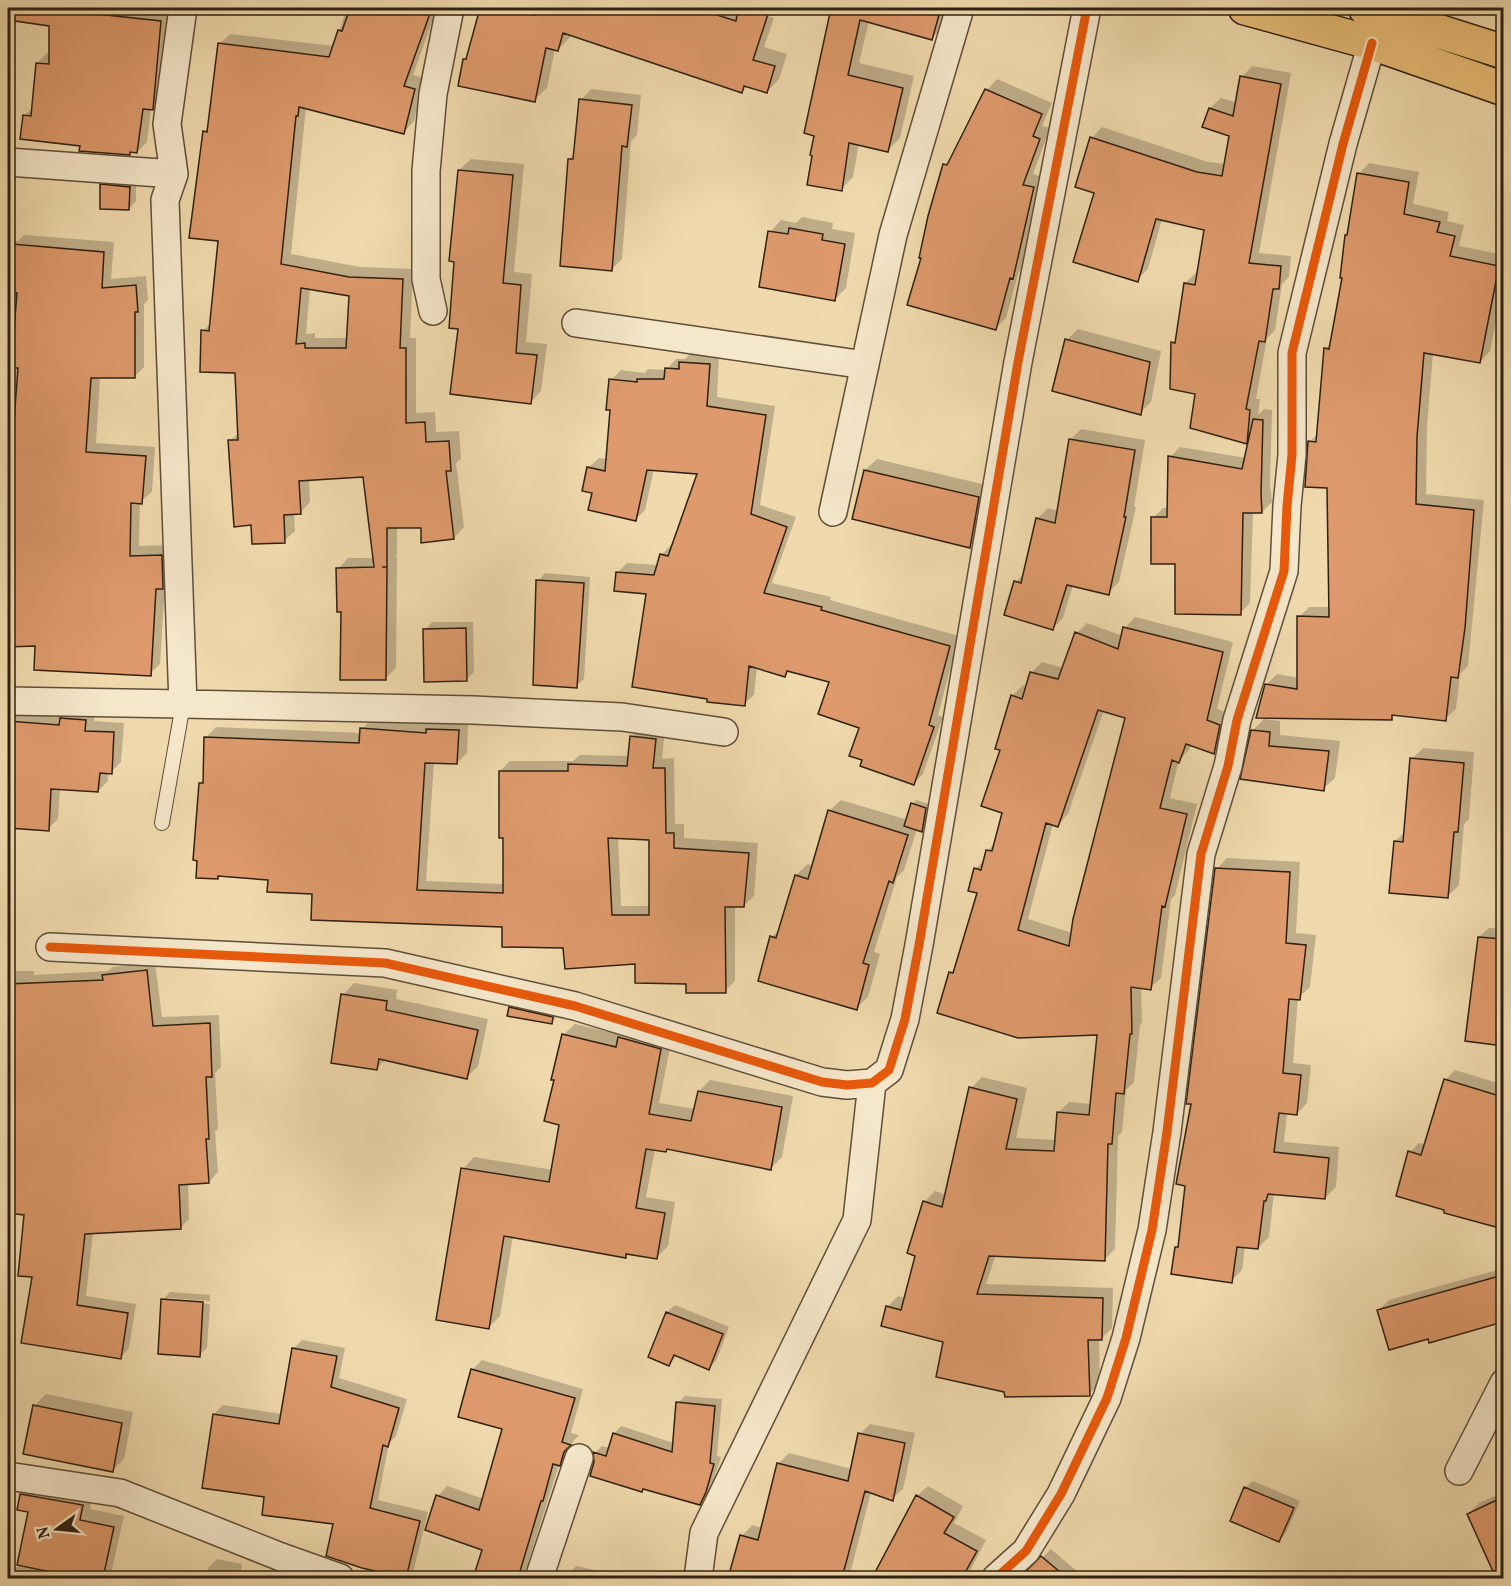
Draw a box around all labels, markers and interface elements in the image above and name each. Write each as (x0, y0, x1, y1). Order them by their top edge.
north arrow (27, 1499, 87, 1559)
text: N (32, 1524, 57, 1541)

